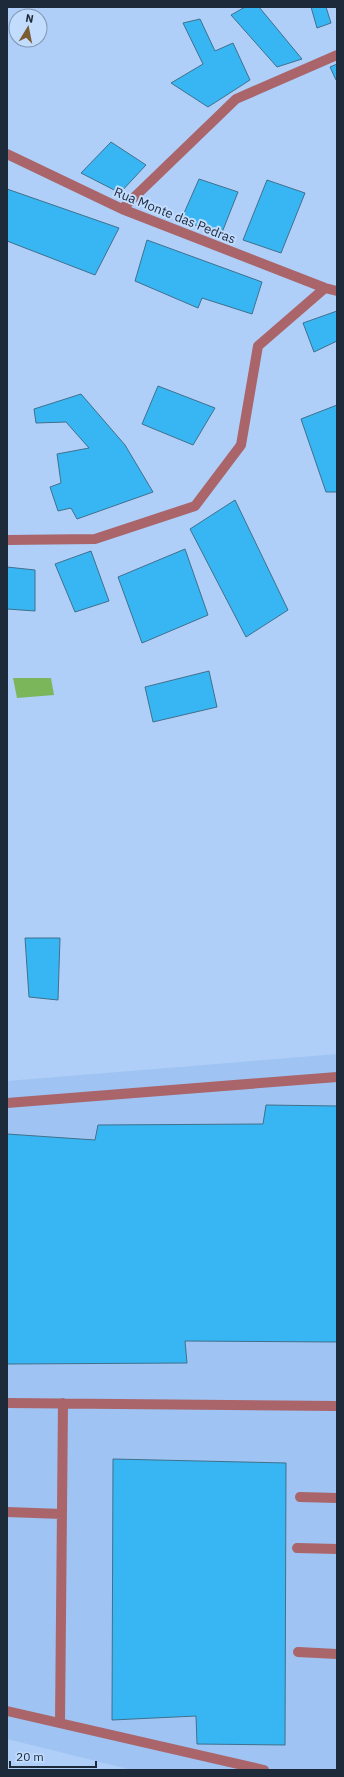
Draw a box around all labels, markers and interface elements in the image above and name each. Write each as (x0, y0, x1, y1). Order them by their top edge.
north arrow (8, 8, 48, 48)
text: N (25, 11, 35, 26)
street label: Rua Monte das Pedras (111, 183, 238, 248)
scale bar (10, 1743, 96, 1769)
text: 20 m (16, 1749, 44, 1764)

